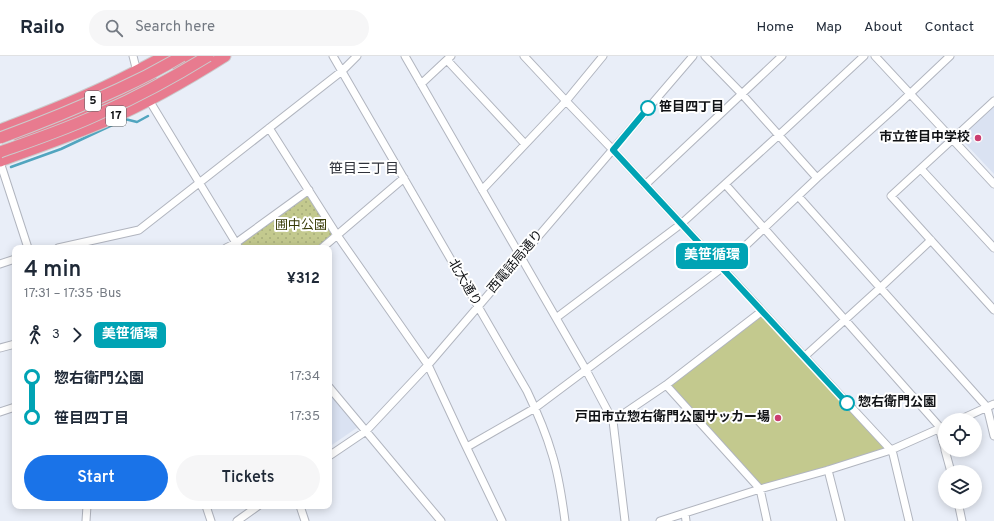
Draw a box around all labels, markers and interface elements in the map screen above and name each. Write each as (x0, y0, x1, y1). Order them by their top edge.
search box (89, 10, 369, 46)
text: Railo (20, 16, 65, 40)
icon: search (103, 17, 125, 39)
text: Search here (135, 18, 215, 37)
text: Home (757, 19, 794, 36)
text: Map (816, 19, 842, 36)
text: About (864, 19, 903, 36)
text: Contact (925, 19, 974, 36)
road number: 5 (85, 91, 101, 111)
place label: 笹目四丁目 (659, 99, 724, 116)
marker: 笹目四丁目 (640, 100, 656, 116)
road number: 17 (106, 106, 126, 126)
place label: 市立笹目中学校 (879, 129, 970, 146)
marker: 市立笹目中学校 (973, 133, 983, 143)
district label: 笹目三丁目 (329, 161, 399, 178)
park label: 圃中公園 (275, 218, 327, 234)
street label: 西電話局通り (485, 227, 547, 297)
line badge: 美笹循環 (684, 243, 740, 269)
text: 美笹循環 (684, 247, 740, 264)
street label: 北大通り (444, 256, 485, 310)
text: 4 min (24, 257, 81, 284)
text: ¥312 (287, 270, 320, 289)
text: 17:31 – 17:35 · Bus (24, 286, 121, 302)
icon: walk (24, 324, 46, 346)
icon: forward (66, 324, 88, 346)
text: 美笹循環 (102, 326, 158, 343)
text: 3 (52, 327, 60, 343)
text: 17:34 (290, 369, 320, 385)
text: 惣右衛門公園 (54, 370, 144, 389)
place label: 惣右衛門公園 (858, 394, 936, 411)
marker: 惣右衛門公園 (839, 395, 855, 411)
text: 17:35 (290, 409, 320, 425)
place label: 戸田市立惣右衛門公園サッカー場 (575, 409, 770, 426)
text: 笹目四丁目 (54, 410, 129, 429)
marker: 戸田市立惣右衛門公園サッカー場 (773, 413, 783, 423)
map controls (938, 413, 982, 509)
button: locate (938, 413, 982, 457)
button: Start (24, 455, 168, 501)
button: Tickets (176, 455, 320, 501)
button: layers (938, 465, 982, 509)

